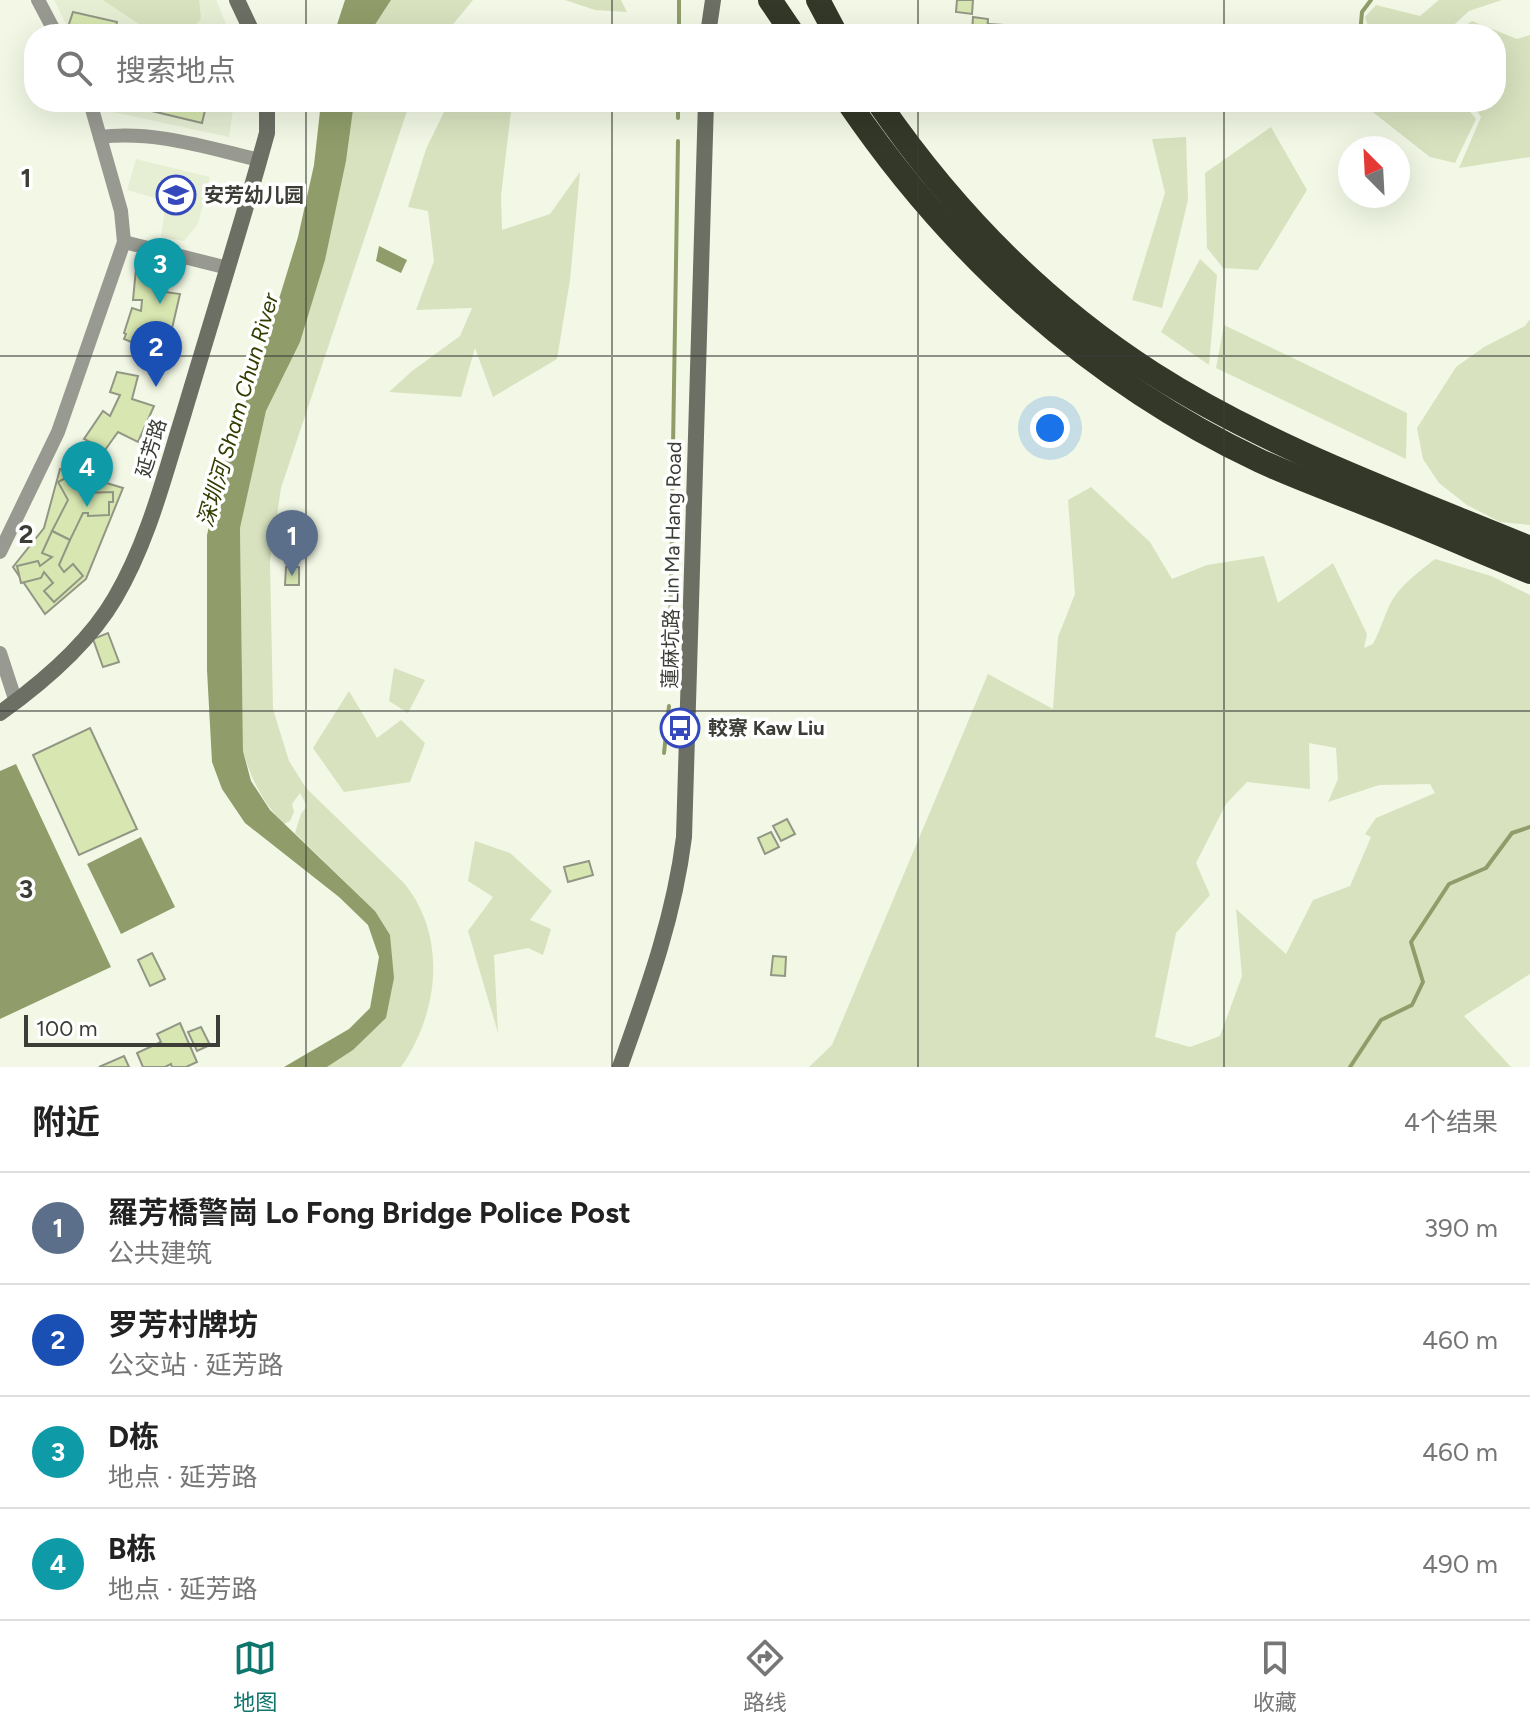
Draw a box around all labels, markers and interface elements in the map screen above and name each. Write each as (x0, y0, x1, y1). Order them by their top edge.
search box (24, 24, 1506, 112)
icon: search (52, 46, 96, 90)
text: 搜索地点 (116, 52, 236, 89)
north arrow (1338, 136, 1410, 208)
text: 1 (21, 162, 31, 194)
school or university icon: 安芳幼儿园 (155, 174, 197, 216)
place label: 安芳幼儿园 (204, 183, 304, 207)
pin: 3 (134, 238, 186, 304)
water label: 深圳河 Sham Chun River (192, 288, 285, 530)
pin: 2 (130, 321, 182, 387)
your location (1030, 408, 1070, 448)
street label: 延芳路 (131, 416, 171, 480)
pin: 4 (61, 441, 113, 507)
street label: 蓮麻坑路 Lin Ma Hang Road (658, 441, 686, 689)
pin: 1 (266, 510, 318, 576)
text: 2 (18, 518, 34, 550)
bus stop icon: 較寮 Kaw Liu (659, 707, 701, 749)
place label: 較寮 Kaw Liu (708, 716, 825, 740)
text: 3 (19, 873, 33, 905)
scale bar (24, 1011, 220, 1047)
text: 100 m (36, 1015, 97, 1042)
text: 附近 (32, 1102, 100, 1143)
text: 4个结果 (1404, 1106, 1498, 1138)
text: 羅芳橋警崗 Lo Fong Bridge Police Post (108, 1194, 631, 1231)
text: 1 (53, 1212, 63, 1244)
text: 390 m (1424, 1212, 1498, 1244)
text: 公共建筑 (108, 1237, 212, 1269)
text: 罗芳村牌坊 (108, 1306, 258, 1343)
text: 2 (50, 1324, 66, 1356)
text: 460 m (1422, 1324, 1498, 1356)
text: 公交站 · 延芳路 (108, 1349, 283, 1381)
text: D栋 (108, 1418, 159, 1455)
text: 3 (51, 1436, 65, 1468)
text: 460 m (1422, 1436, 1498, 1468)
text: 地点 · 延芳路 (108, 1461, 257, 1493)
text: B栋 (108, 1530, 156, 1567)
text: 4 (50, 1548, 66, 1580)
text: 490 m (1422, 1548, 1498, 1580)
text: 地点 · 延芳路 (108, 1573, 257, 1605)
tab: 地图 (233, 1636, 277, 1716)
tab: 路线 (743, 1636, 787, 1716)
tab: 收藏 (1253, 1636, 1297, 1716)

